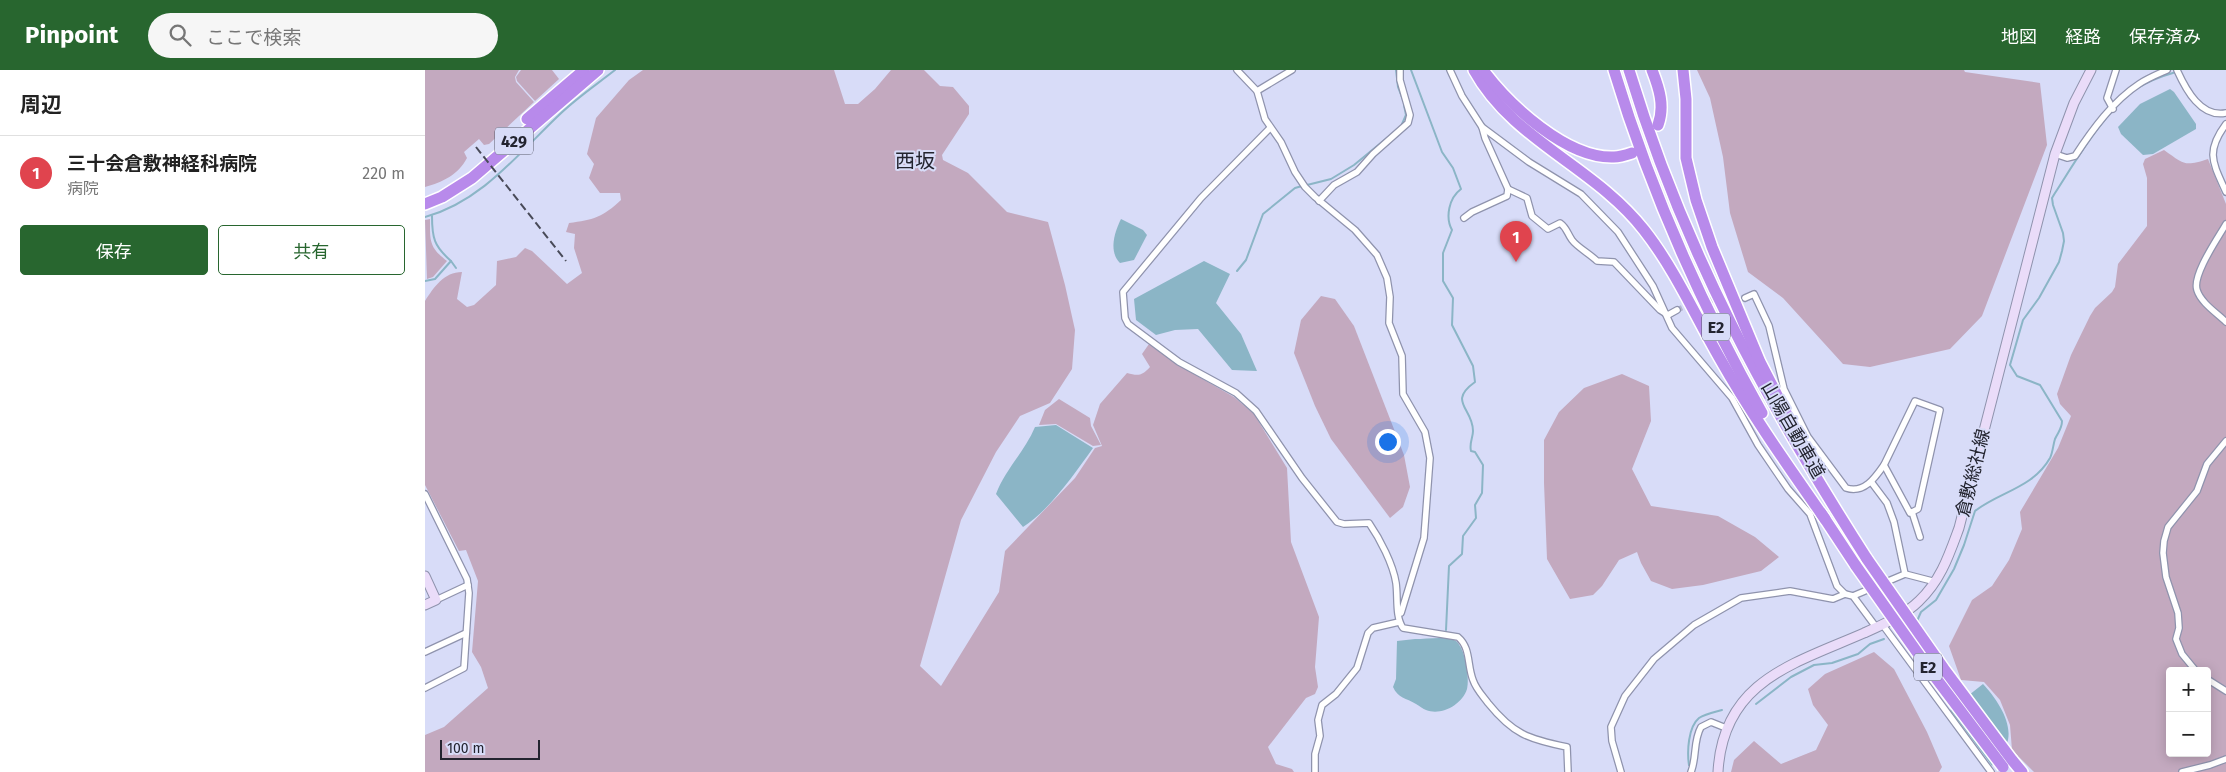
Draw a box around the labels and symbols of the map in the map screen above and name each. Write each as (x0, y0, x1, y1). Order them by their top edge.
road number: 429 (495, 128, 533, 154)
district label: 西坂 (895, 149, 935, 173)
pin: 1 (1500, 221, 1532, 262)
road number: E2 (1702, 313, 1730, 340)
street label: 山陽自動車道 (1756, 378, 1830, 482)
street label: 倉敷総社線 (1951, 427, 1995, 519)
your location (1375, 429, 1401, 455)
road number: E2 (1914, 654, 1942, 680)
scale bar (440, 737, 540, 760)

